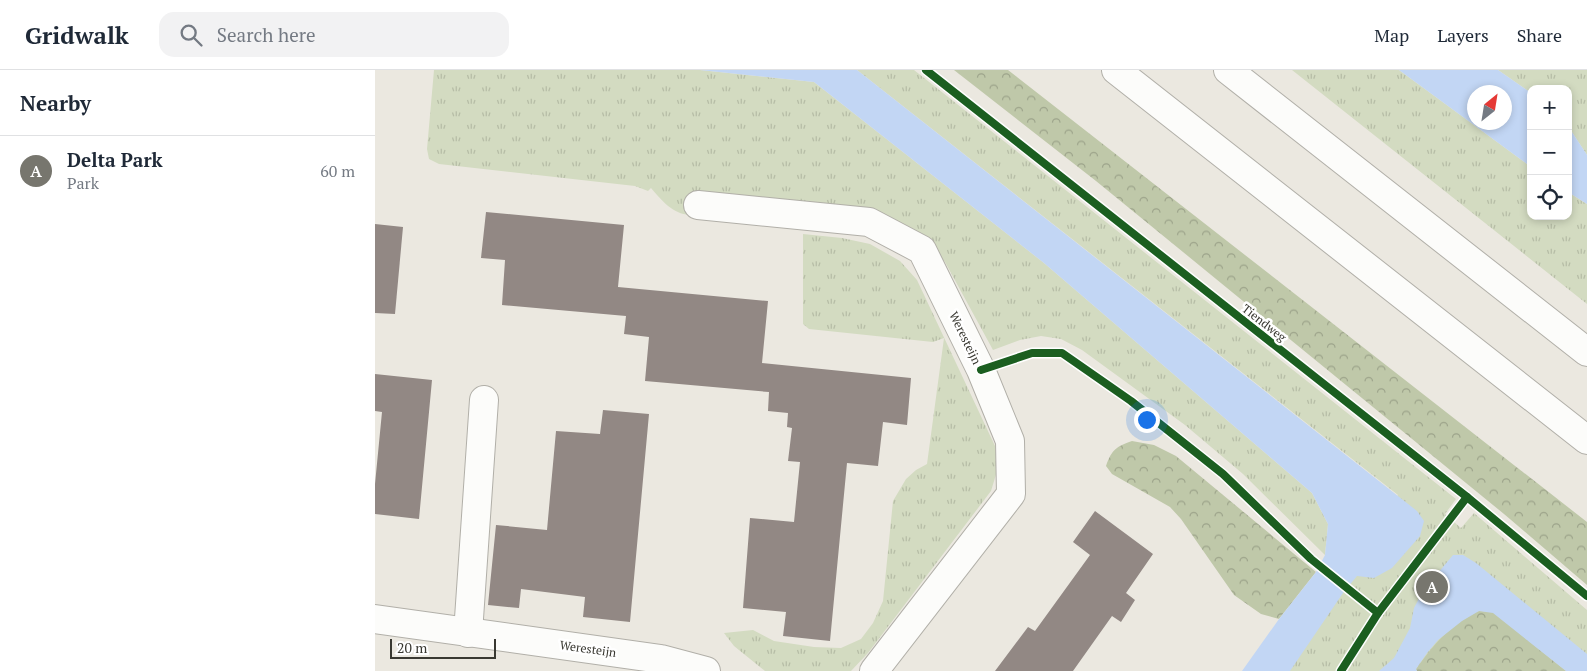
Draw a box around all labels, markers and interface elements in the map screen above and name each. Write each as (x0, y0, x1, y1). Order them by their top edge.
search box (159, 12, 509, 57)
text: Gridwalk (25, 19, 129, 51)
icon: search (177, 21, 205, 49)
text: Search here (217, 22, 316, 47)
text: Map (1374, 23, 1409, 47)
text: Layers (1437, 23, 1489, 47)
text: Share (1517, 23, 1562, 47)
north arrow (1467, 85, 1512, 130)
map controls (1527, 85, 1572, 220)
button: + (1527, 85, 1572, 130)
text: Nearby (20, 89, 91, 117)
button: − (1527, 130, 1572, 175)
text: Delta Park (67, 147, 163, 172)
text: A (30, 160, 42, 182)
text: 60 m (320, 160, 355, 182)
text: Park (67, 172, 99, 194)
button: locate (1527, 175, 1572, 220)
street label: Tiendweg (1239, 301, 1290, 345)
street label: Weresteijn (946, 309, 985, 367)
your location (1134, 407, 1160, 433)
pin: A (1416, 568, 1448, 606)
scale bar (390, 636, 496, 659)
street label: Weresteijn (559, 637, 617, 660)
text: 20 m (397, 638, 427, 657)

